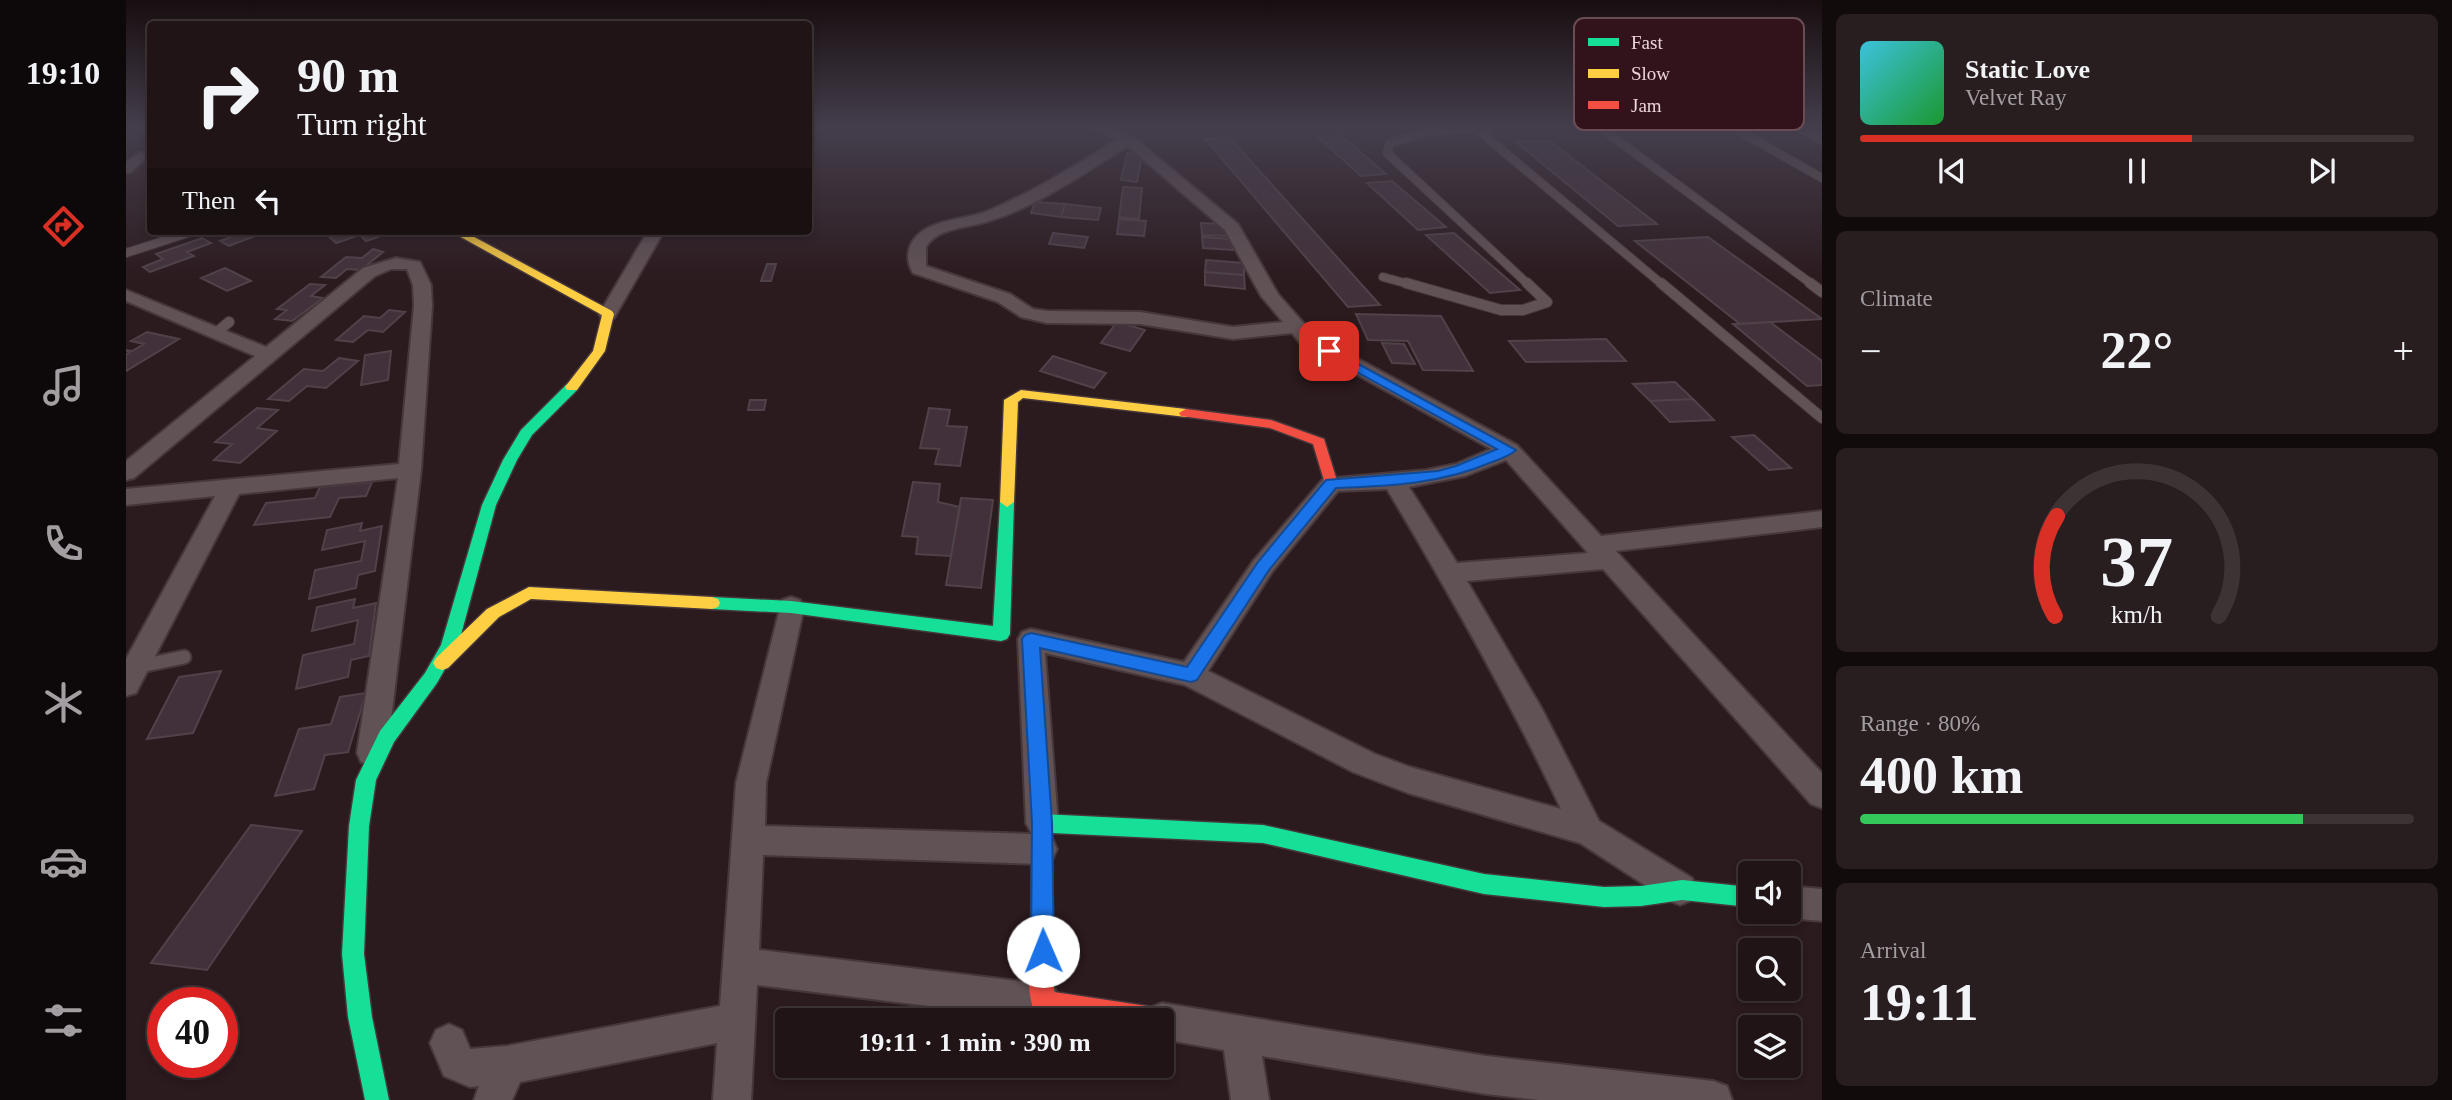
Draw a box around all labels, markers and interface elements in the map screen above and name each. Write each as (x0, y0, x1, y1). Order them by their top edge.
legend (1574, 18, 1804, 130)
text: Fast (1631, 32, 1663, 53)
text: 90 m (297, 48, 399, 103)
icon: right (182, 49, 273, 140)
text: 19:10 (26, 55, 100, 91)
text: Static Love (1965, 55, 2090, 84)
text: Slow (1631, 63, 1670, 84)
text: Velvet Ray (1965, 85, 2067, 110)
text: Jam (1631, 95, 1662, 116)
text: Turn right (297, 106, 427, 142)
icon: previous (1933, 152, 1971, 190)
icon: pause (2118, 152, 2156, 190)
icon: next (2303, 152, 2341, 190)
icon: left (249, 182, 287, 220)
text: Then (182, 186, 235, 215)
icon: directions (39, 202, 88, 251)
text: Climate (1860, 286, 1933, 311)
pin (1299, 321, 1359, 381)
text: 22° (2101, 322, 2173, 379)
text: − (1860, 330, 1881, 372)
text: + (2393, 330, 2414, 372)
icon: arrive (1310, 332, 1348, 370)
icon: music (39, 361, 88, 410)
icon: phone (39, 519, 88, 568)
text: 37 (2101, 521, 2173, 602)
text: km/h (2111, 601, 2163, 628)
icon: climate (39, 678, 88, 727)
text: Range · 80% (1860, 711, 1980, 736)
text: 400 km (1860, 747, 2023, 804)
icon: car (39, 837, 88, 886)
map controls (1738, 861, 1801, 1078)
button: sound (1738, 861, 1801, 924)
position arrow (1006, 914, 1080, 988)
button: search (1738, 938, 1801, 1001)
text: Arrival (1860, 938, 1926, 963)
text: 19:11 (1860, 974, 1978, 1031)
speed limit sign: 40 (147, 987, 238, 1078)
icon: filters (39, 996, 88, 1045)
button: layers (1738, 1015, 1801, 1078)
text: 19:11 · 1 min · 390 m (858, 1028, 1091, 1057)

